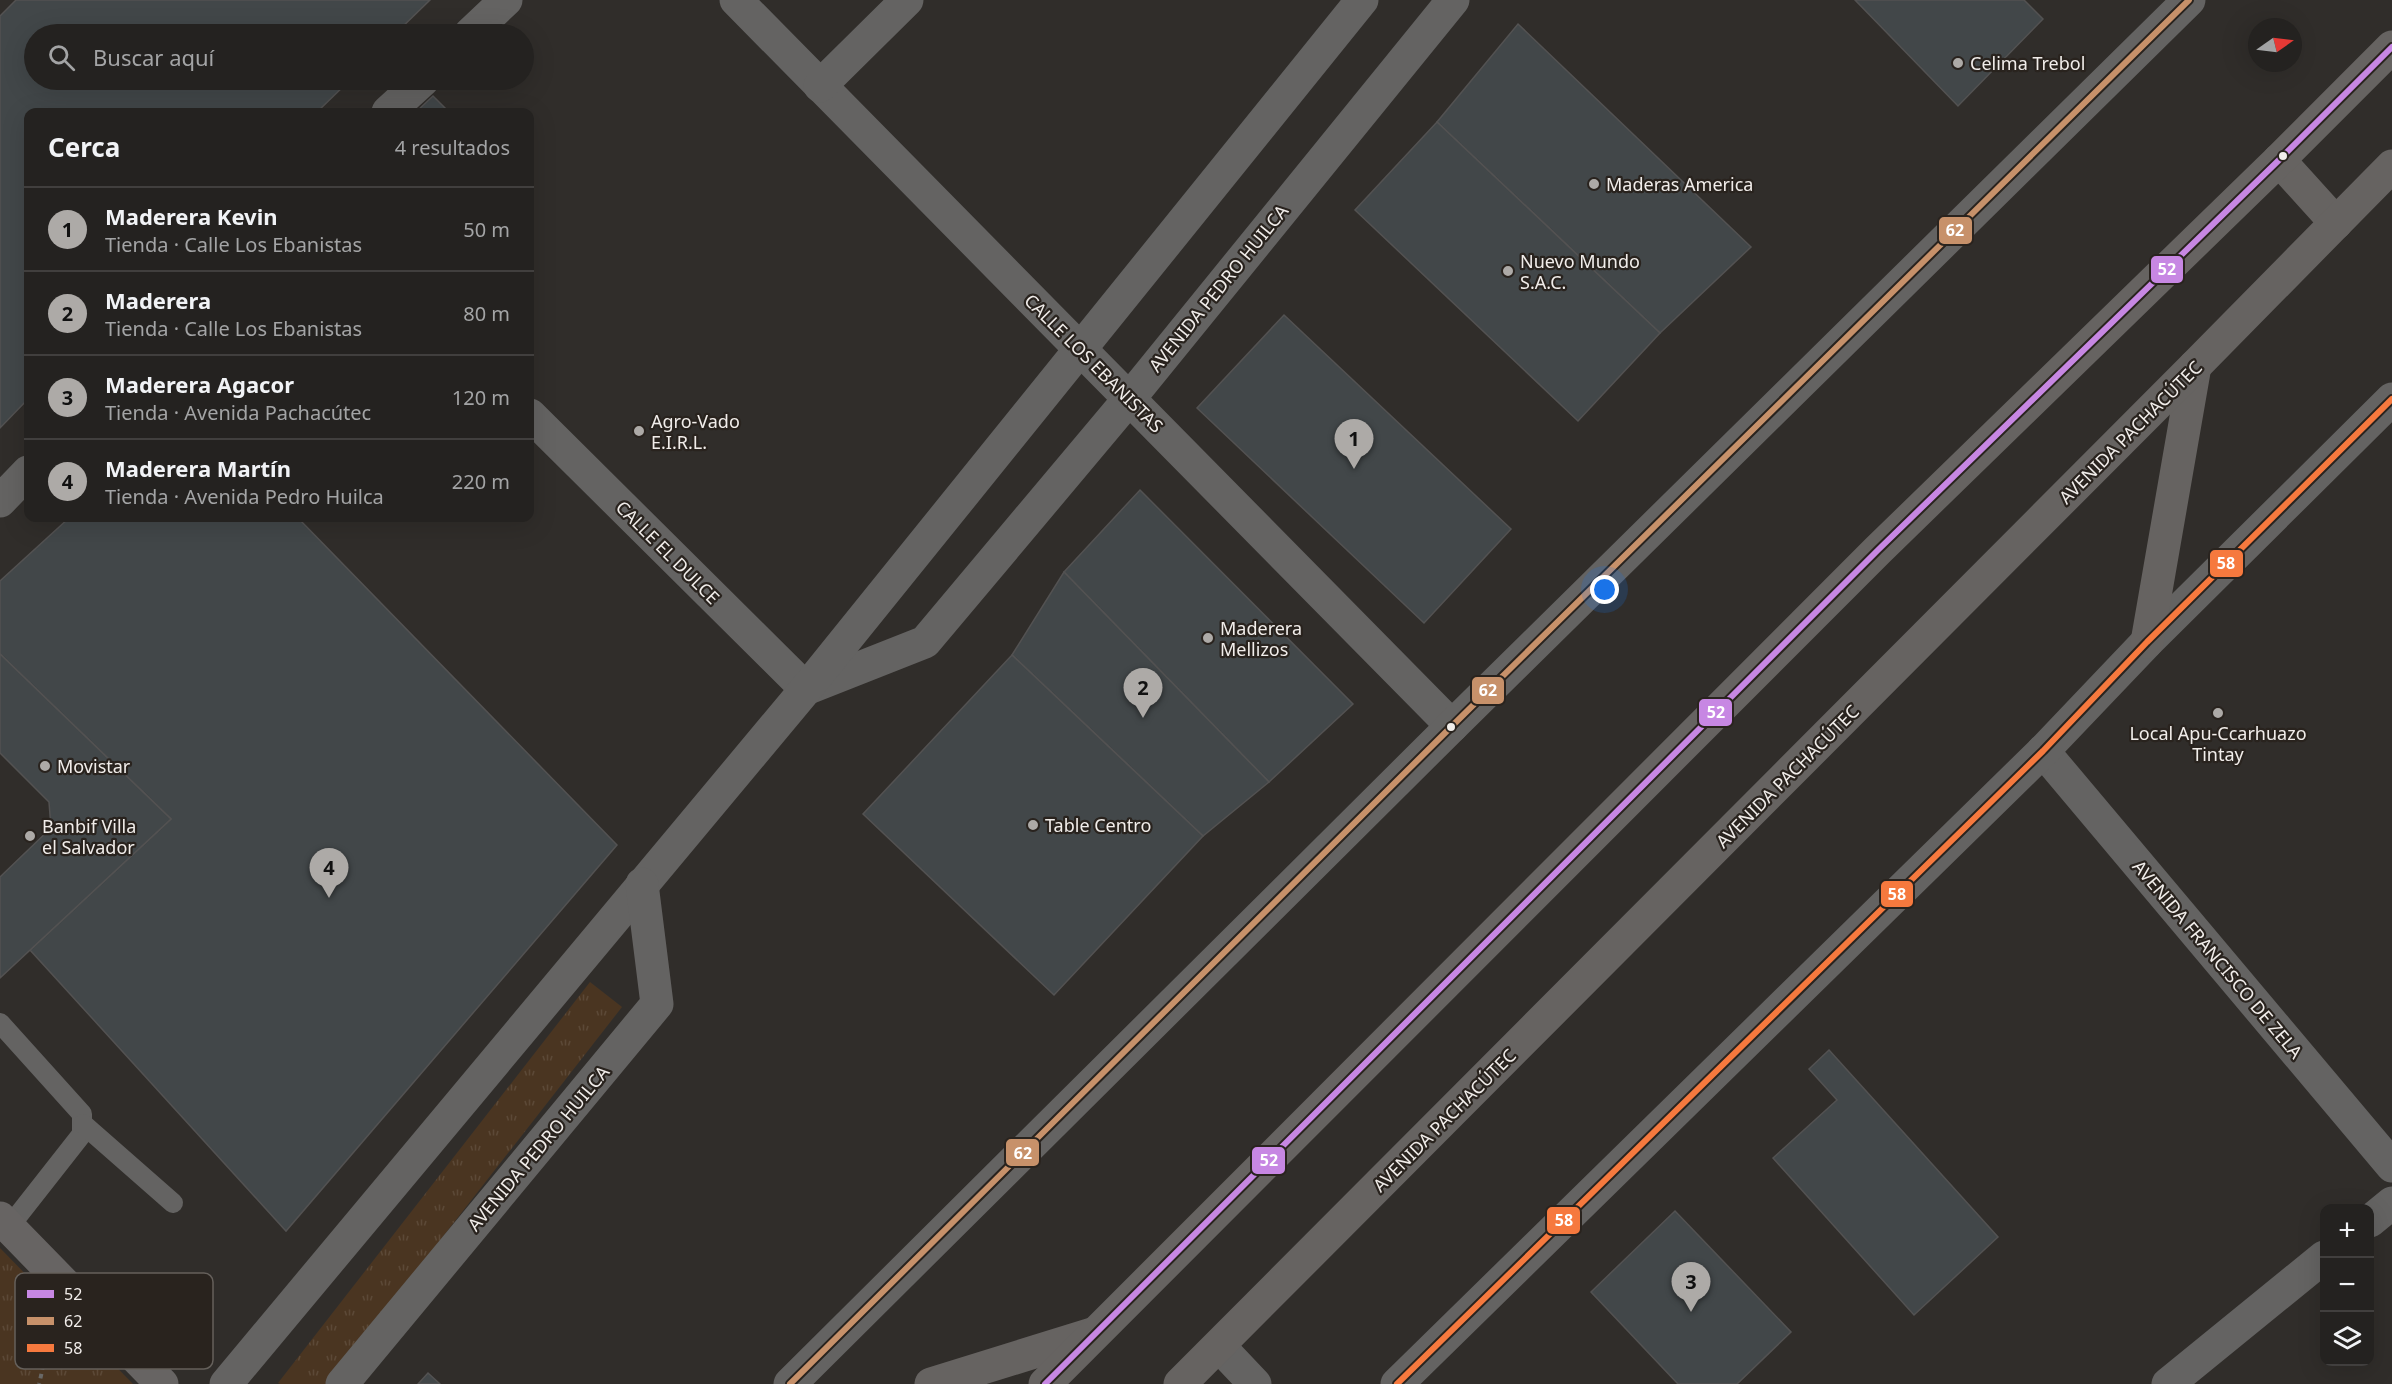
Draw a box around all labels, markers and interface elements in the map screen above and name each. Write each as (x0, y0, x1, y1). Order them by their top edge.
north arrow (2248, 18, 2302, 72)
search box (24, 24, 534, 90)
icon: search (45, 41, 78, 74)
text: Buscar aquí (93, 42, 214, 72)
place label: Celima Trebol (1970, 51, 2085, 75)
marker: Celima Trebol (1951, 56, 1965, 70)
text: Cerca (48, 129, 120, 165)
text: 4 resultados (395, 134, 510, 161)
unlabelled marker (2277, 150, 2289, 162)
place label: Maderas America (1606, 172, 1753, 196)
marker: Maderas America (1587, 177, 1601, 191)
street label: AVENIDA PEDRO HUILCA (1143, 199, 1293, 377)
text: Maderera Kevin (105, 201, 278, 231)
text: 1 (62, 216, 73, 243)
text: 50 m (463, 216, 510, 243)
line badge: 62 (1938, 216, 1973, 245)
text: 62 (1946, 219, 1964, 241)
text: Tienda · Calle Los Ebanistas (105, 231, 362, 258)
place label: Nuevo Mundo S.A.C. (1520, 249, 1640, 294)
line badge: 52 (2150, 255, 2184, 284)
text: 52 (2158, 258, 2176, 280)
marker: Nuevo Mundo S.A.C. (1501, 264, 1515, 278)
text: Maderera (105, 285, 211, 315)
street label: CALLE LOS EBANISTAS (1019, 288, 1169, 438)
text: 2 (62, 300, 73, 327)
text: 80 m (463, 300, 510, 327)
text: Tienda · Calle Los Ebanistas (105, 315, 362, 342)
street label: AVENIDA PACHACÚTEC (2053, 355, 2207, 509)
text: Maderera Agacor (105, 369, 294, 399)
text: 3 (62, 384, 73, 411)
text: 120 m (452, 384, 510, 411)
text: Tienda · Avenida Pachacútec (105, 399, 371, 426)
place label: Agro-Vado E.I.R.L. (651, 409, 740, 454)
pin: 1 (1334, 420, 1374, 469)
marker: Agro-Vado E.I.R.L. (632, 424, 646, 438)
text: Maderera Martín (105, 453, 291, 483)
text: 4 (62, 468, 73, 495)
text: 220 m (452, 468, 510, 495)
text: Tienda · Avenida Pedro Huilca (105, 483, 384, 510)
street label: CALLE EL DULCE (611, 495, 725, 609)
line badge: 58 (2209, 549, 2244, 578)
text: 58 (2217, 552, 2235, 574)
your location (1590, 575, 1619, 604)
place label: Maderera Mellizos (1220, 616, 1302, 661)
marker: Maderera Mellizos (1201, 631, 1215, 645)
pin: 2 (1124, 668, 1162, 718)
line badge: 62 (1471, 676, 1505, 705)
text: 62 (1479, 679, 1497, 701)
line badge: 52 (1698, 698, 1733, 727)
street label: AVENIDA PACHACÚTEC (1710, 699, 1864, 853)
text: 52 (1707, 701, 1725, 723)
marker: Local Apu-Ccarhuazo Tintay (2211, 706, 2225, 720)
unlabelled marker (1445, 721, 1457, 733)
place label: Local Apu-Ccarhuazo Tintay (2129, 721, 2307, 766)
place label: Movistar (57, 754, 131, 778)
marker: Movistar (38, 759, 52, 773)
place label: Table Centro (1045, 813, 1151, 837)
place label: Banbif Villa el Salvador (42, 814, 136, 859)
marker: Table Centro (1026, 818, 1040, 832)
marker: Banbif Villa el Salvador (23, 829, 37, 843)
pin: 4 (310, 848, 348, 898)
street label: AVENIDA FRANCISCO DE ZELA (2128, 855, 2309, 1064)
line badge: 58 (1880, 880, 1914, 908)
text: 58 (1888, 883, 1906, 905)
street label: AVENIDA PACHACÚTEC (1367, 1043, 1521, 1197)
street label: AVENIDA PEDRO HUILCA (462, 1060, 615, 1236)
line badge: 62 (1005, 1138, 1040, 1167)
text: 62 (1014, 1142, 1032, 1164)
line badge: 52 (1251, 1146, 1286, 1175)
text: 52 (1260, 1149, 1278, 1171)
map controls (2320, 1204, 2374, 1366)
button: + (2320, 1204, 2374, 1258)
line badge: 58 (1546, 1206, 1581, 1235)
text: 58 (1555, 1209, 1573, 1231)
button: − (2320, 1258, 2374, 1312)
pin: 3 (1672, 1262, 1710, 1312)
legend (15, 1273, 213, 1369)
text: 52 (64, 1283, 82, 1305)
text: 62 (64, 1310, 82, 1332)
button: layers (2320, 1312, 2374, 1366)
text: 58 (64, 1337, 82, 1359)

